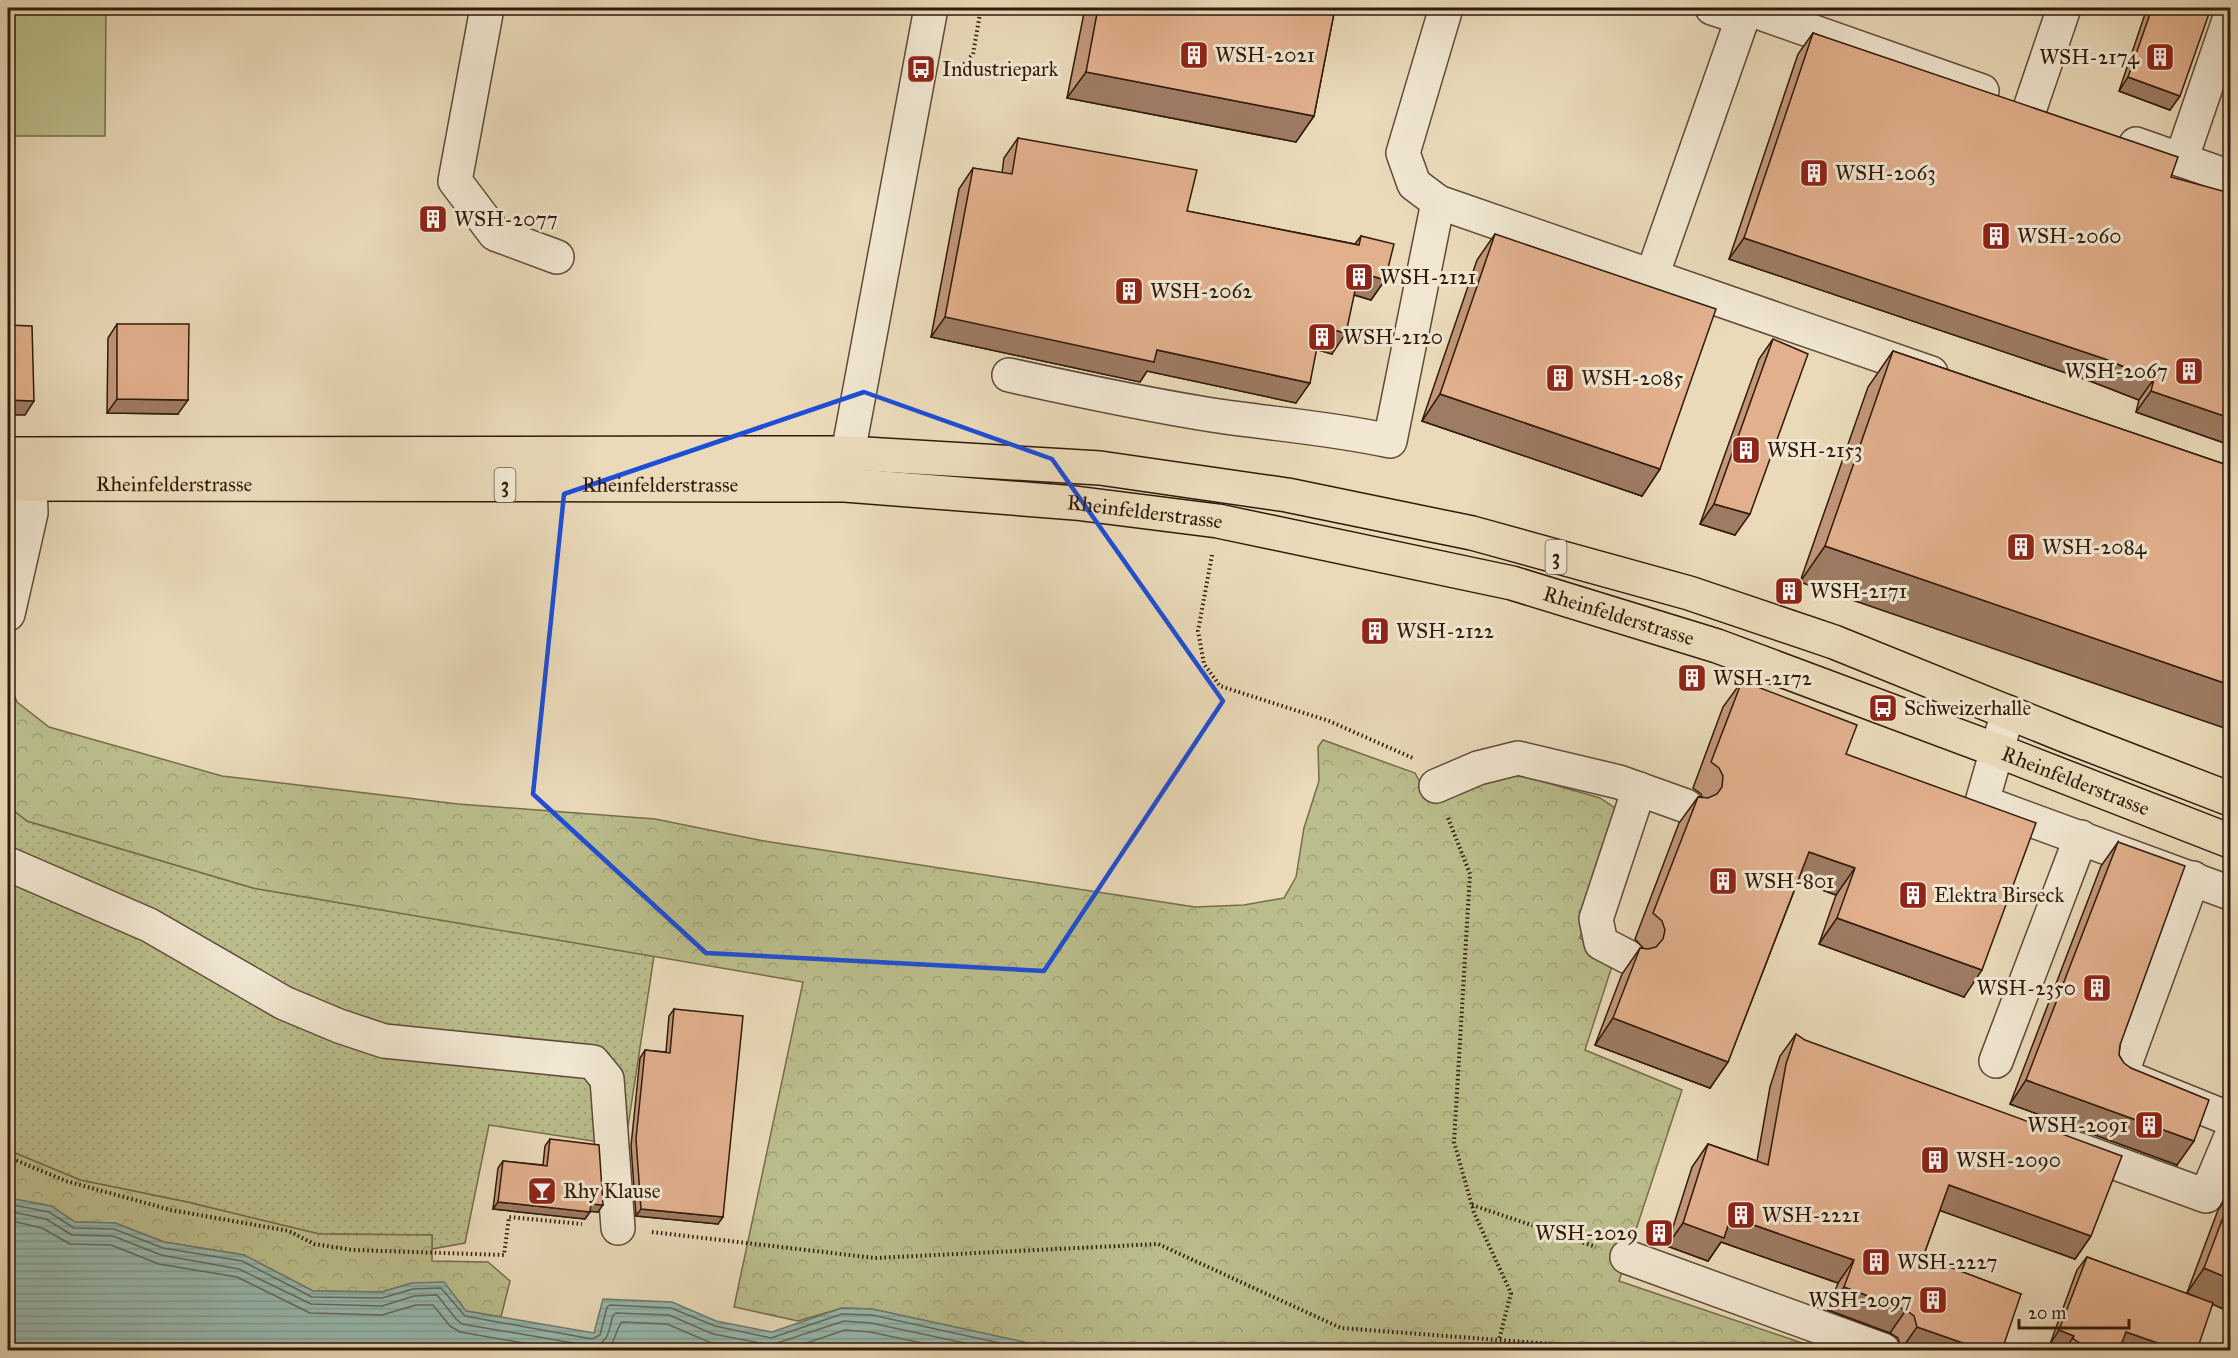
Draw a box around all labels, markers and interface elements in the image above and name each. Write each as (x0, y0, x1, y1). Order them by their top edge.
building icon: WSH-2021 (1178, 39, 1210, 71)
building icon: WSH-2174 (2144, 41, 2176, 73)
place label: WSH-2021 (1215, 42, 1315, 68)
place label: WSH-2174 (2039, 44, 2140, 70)
bus stop icon: Industriepark (905, 53, 937, 85)
place label: Industriepark (942, 56, 1059, 82)
building icon: WSH-2063 (1798, 157, 1830, 189)
place label: WSH-2063 (1835, 160, 1936, 186)
building icon: WSH-2077 (417, 203, 449, 235)
place label: WSH-2077 (454, 206, 558, 232)
building icon: WSH-2060 (1980, 220, 2012, 252)
place label: WSH-2060 (2017, 223, 2121, 249)
building icon: WSH-2121 (1343, 261, 1375, 293)
place label: WSH-2121 (1380, 264, 1476, 290)
building icon: WSH-2062 (1113, 275, 1145, 307)
place label: WSH-2062 (1150, 278, 1253, 304)
building icon: WSH-2120 (1306, 321, 1338, 353)
place label: WSH-2120 (1343, 324, 1443, 350)
building icon: WSH-2067 (2173, 355, 2205, 387)
place label: WSH-2067 (2065, 358, 2168, 384)
building icon: WSH-2085 (1544, 362, 1576, 394)
place label: WSH-2085 (1581, 365, 1684, 391)
building icon: WSH-2153 (1730, 434, 1762, 466)
place label: WSH-2153 (1767, 437, 1862, 463)
road number: 3 (494, 468, 516, 502)
street label: Rheinfelderstrasse (96, 471, 253, 497)
street label: Rheinfelderstrasse (582, 472, 739, 498)
street label: Rheinfelderstrasse (1066, 489, 1225, 535)
building icon: WSH-2084 (2005, 531, 2037, 563)
place label: WSH-2084 (2042, 534, 2148, 560)
road number: 3 (1546, 540, 1566, 574)
building icon: WSH-2171 (1773, 575, 1805, 607)
place label: WSH-2171 (1810, 578, 1907, 604)
street label: Rheinfelderstrasse (1540, 580, 1698, 651)
building icon: WSH-2122 (1359, 615, 1391, 647)
place label: WSH-2122 (1396, 618, 1495, 644)
building icon: WSH-2172 (1676, 662, 1708, 694)
place label: WSH-2172 (1713, 665, 1813, 691)
bus stop icon: Schweizerhalle (1867, 692, 1899, 724)
place label: Schweizerhalle (1904, 695, 2031, 721)
street label: Rheinfelderstrasse (1998, 740, 2154, 822)
building icon: WSH-801 (1707, 865, 1739, 897)
place label: WSH-801 (1744, 868, 1834, 894)
building icon: Elektra Birseck (1897, 879, 1929, 911)
place label: Elektra Birseck (1934, 882, 2064, 908)
building icon: WSH-2350 (2081, 972, 2113, 1004)
place label: WSH-2350 (1976, 975, 2076, 1001)
building icon: WSH-2091 (2133, 1109, 2165, 1141)
place label: WSH-2091 (2027, 1112, 2128, 1138)
building icon: WSH-2090 (1919, 1144, 1951, 1176)
place label: WSH-2090 (1956, 1147, 2061, 1173)
bar icon: Rhy Klause (526, 1175, 558, 1207)
place label: Rhy Klause (563, 1178, 661, 1204)
building icon: WSH-2221 (1725, 1199, 1757, 1231)
place label: WSH-2221 (1762, 1202, 1860, 1228)
building icon: WSH-2029 (1643, 1217, 1675, 1249)
place label: WSH-2029 (1535, 1220, 1638, 1246)
building icon: WSH-2227 (1860, 1246, 1892, 1278)
place label: WSH-2227 (1897, 1249, 1997, 1275)
building icon: WSH-2097 (1917, 1284, 1949, 1316)
place label: WSH-2097 (1808, 1287, 1912, 1313)
scale bar (2019, 1292, 2128, 1330)
text: 20 m (2028, 1302, 2066, 1324)

